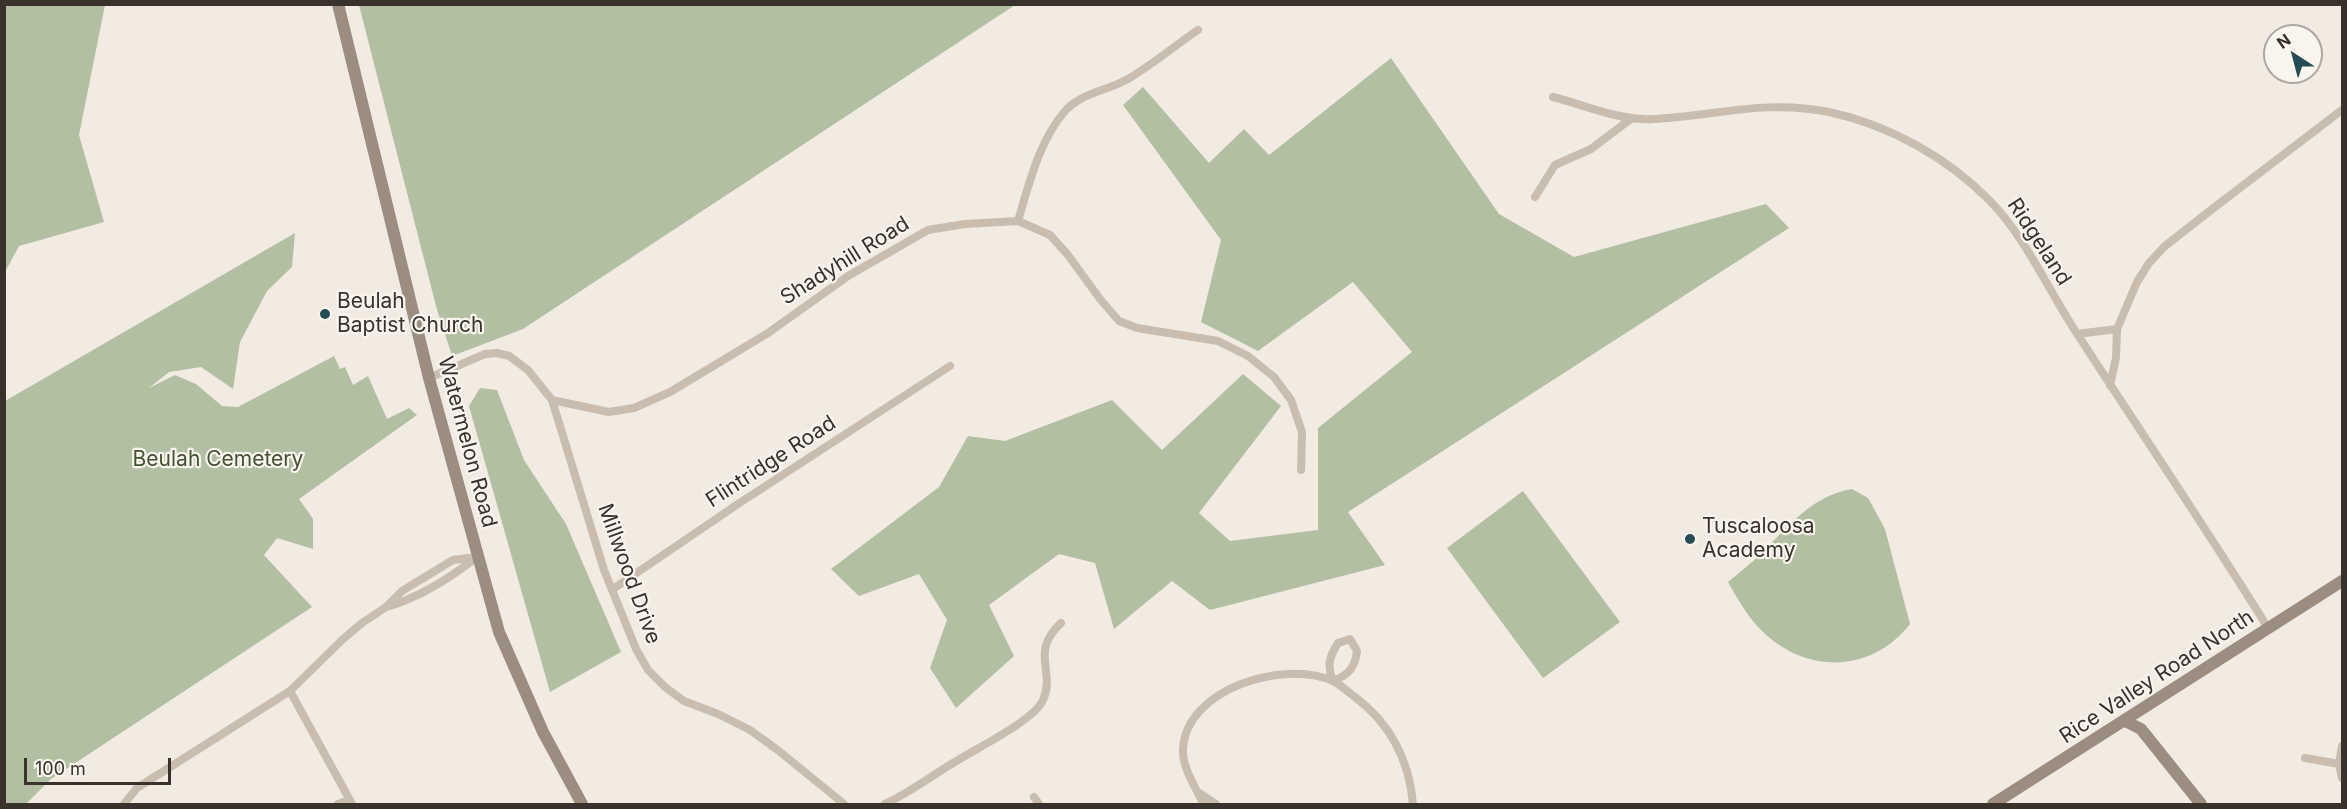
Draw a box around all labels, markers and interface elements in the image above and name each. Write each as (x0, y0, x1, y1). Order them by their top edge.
north arrow (2263, 24, 2323, 84)
text: N (2273, 29, 2294, 53)
street label: Ridgeland (2002, 194, 2076, 290)
street label: Shadyhill Road (776, 211, 914, 311)
place label: Beulah Baptist Church (337, 289, 483, 339)
marker: Beulah Baptist Church (318, 307, 332, 321)
street label: Watermelon Road (432, 354, 502, 530)
street label: Flintridge Road (701, 411, 841, 513)
park label: Beulah Cemetery (133, 447, 303, 473)
street label: Millwood Drive (592, 501, 666, 647)
place label: Tuscaloosa Academy (1702, 514, 1815, 564)
marker: Tuscaloosa Academy (1683, 532, 1697, 546)
street label: Rice Valley Road North (2055, 605, 2259, 749)
scale bar (27, 746, 174, 784)
text: 100 m (35, 758, 86, 779)

